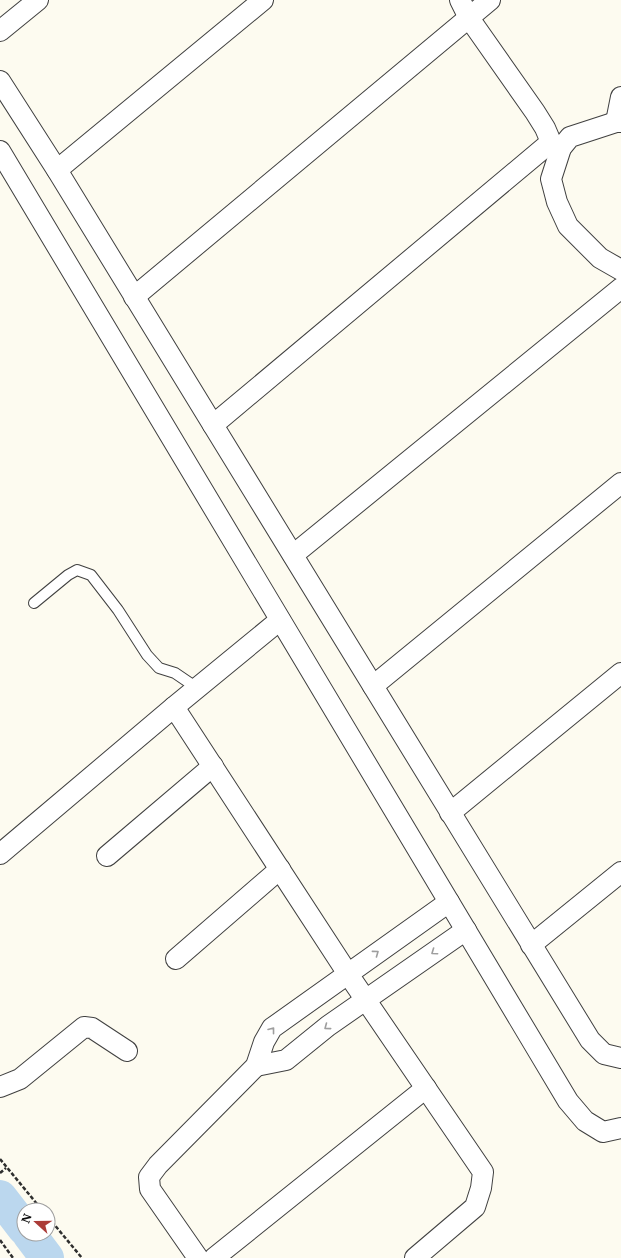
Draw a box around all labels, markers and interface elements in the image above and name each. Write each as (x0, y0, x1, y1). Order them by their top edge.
one-way arrow (431, 947, 438, 954)
one-way arrow (372, 951, 379, 958)
one-way arrow (325, 1022, 332, 1029)
one-way arrow (267, 1028, 274, 1035)
north arrow (16, 1202, 56, 1242)
text: N (19, 1212, 35, 1225)

